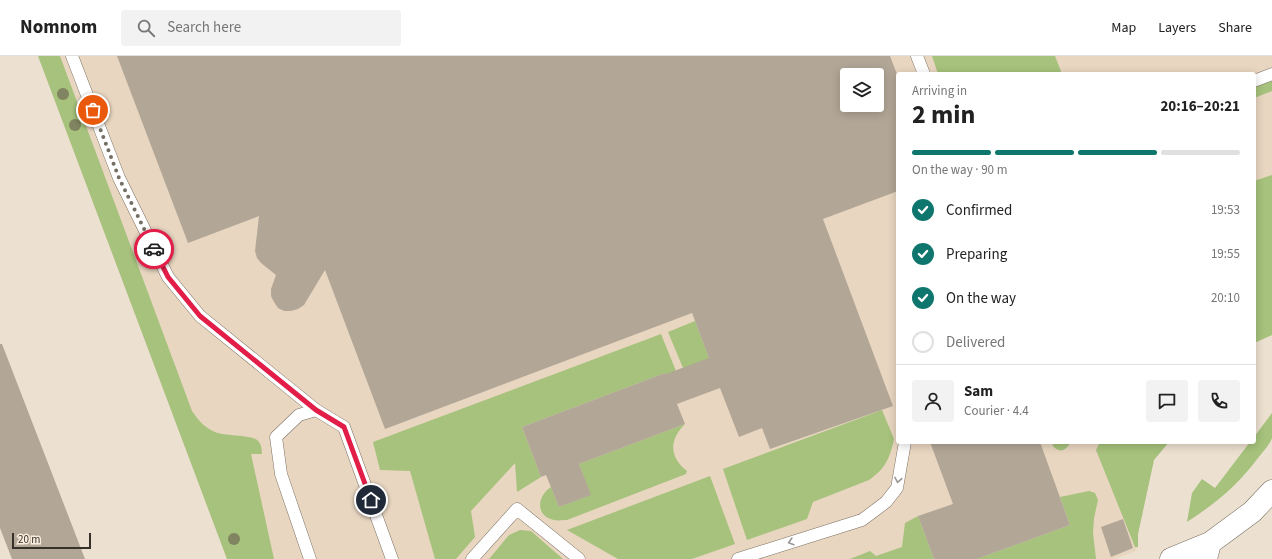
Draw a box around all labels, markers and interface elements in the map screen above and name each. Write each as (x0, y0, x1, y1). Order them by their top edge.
search box (121, 10, 401, 46)
text: Nomnom (20, 14, 97, 41)
icon: search (135, 17, 157, 39)
text: Search here (167, 17, 241, 38)
text: Map (1111, 18, 1136, 38)
text: Layers (1158, 18, 1196, 38)
text: Share (1218, 18, 1252, 38)
map controls (840, 68, 884, 112)
button: layers (840, 68, 884, 112)
text: Arriving in (912, 82, 967, 100)
pin (76, 93, 110, 127)
text: 2 min (912, 96, 975, 133)
text: 20:16–20:21 (1160, 96, 1240, 117)
icon: bag (82, 99, 104, 121)
text: On the way · 90 m (912, 161, 1007, 179)
icon: check (912, 199, 934, 221)
text: Confirmed (946, 200, 1012, 221)
text: 19:53 (1211, 201, 1240, 219)
courier (134, 229, 174, 269)
icon: car (143, 238, 165, 260)
icon: check (912, 243, 934, 265)
text: Preparing (946, 244, 1007, 265)
text: 19:55 (1211, 245, 1240, 263)
icon: check (912, 287, 934, 309)
text: On the way (946, 288, 1016, 309)
text: 20:10 (1211, 289, 1240, 307)
text: Delivered (946, 332, 1005, 353)
button: person (912, 380, 954, 422)
button: chat (1146, 380, 1188, 422)
button: phone (1198, 380, 1240, 422)
text: Sam (964, 381, 993, 402)
text: Courier · 4.4 (964, 402, 1029, 420)
one-way arrow (894, 477, 903, 484)
pin (354, 483, 388, 517)
icon: home (360, 489, 382, 511)
scale bar (12, 531, 91, 550)
text: 20 m (18, 532, 40, 547)
one-way arrow (787, 537, 794, 546)

